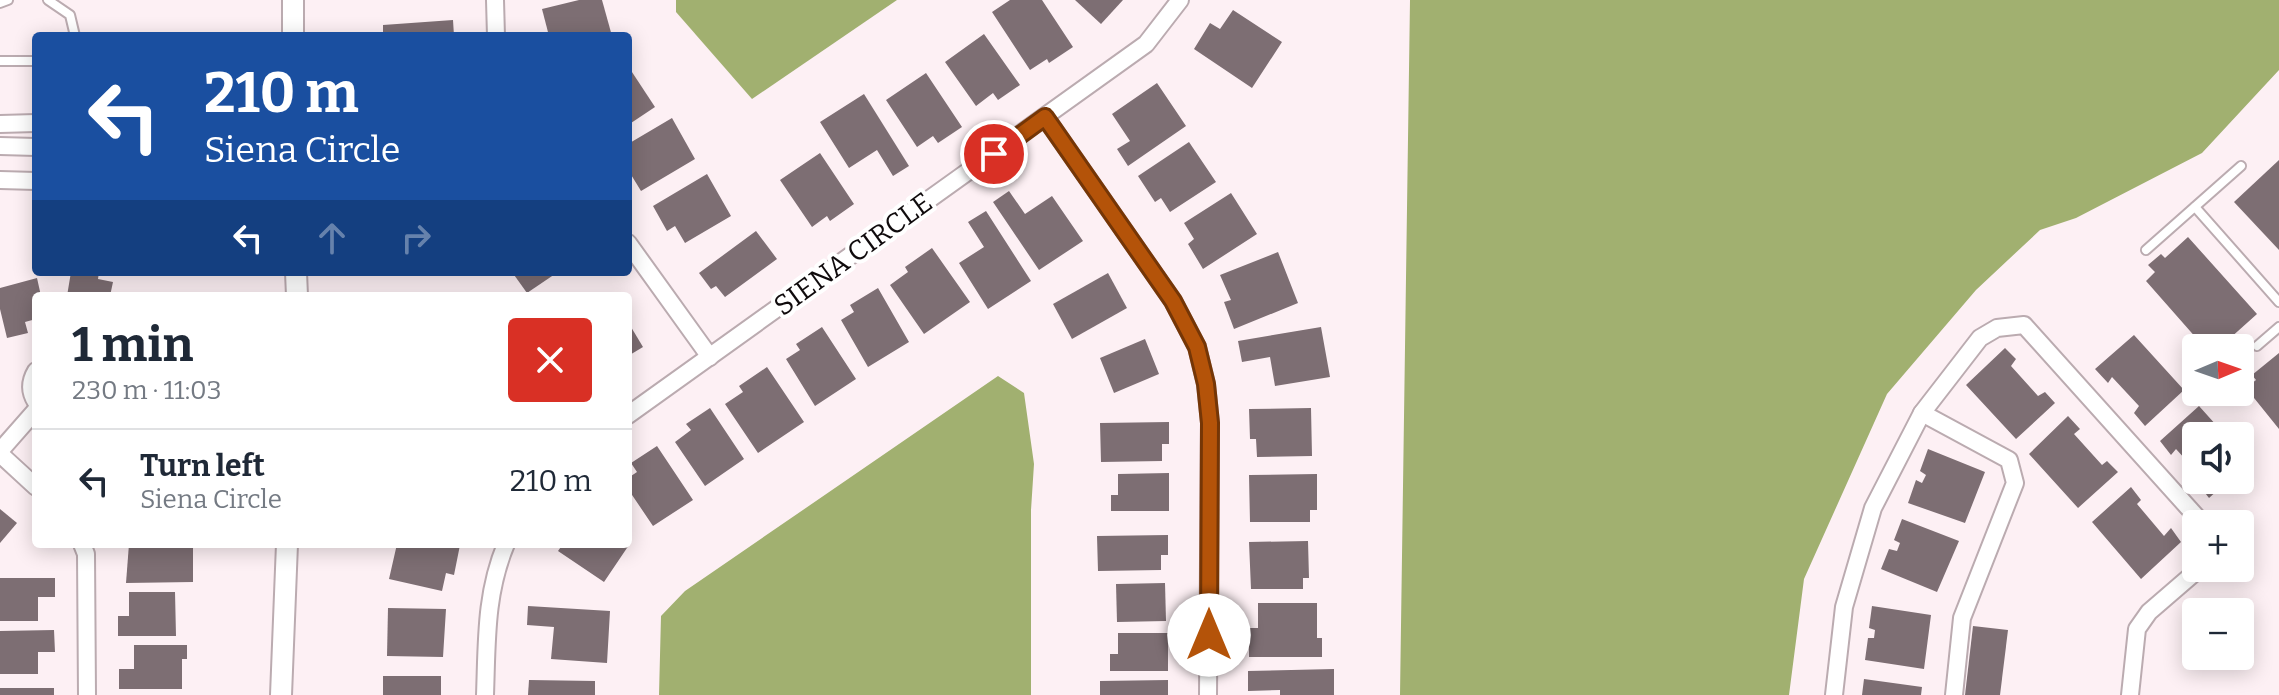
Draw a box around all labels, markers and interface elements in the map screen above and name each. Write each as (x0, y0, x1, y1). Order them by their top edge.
text: 210 m (204, 60, 359, 127)
icon: left (72, 64, 176, 168)
pin (960, 120, 1028, 188)
text: Siena Circle (204, 128, 400, 172)
icon: arrive (972, 132, 1016, 176)
street label: SIENA CIRCLE (768, 186, 938, 322)
icon: left (226, 216, 270, 260)
icon: ahead (310, 216, 354, 260)
icon: right (394, 216, 438, 260)
text: 1 min (72, 316, 193, 374)
button: close (508, 318, 592, 402)
north arrow (2182, 334, 2254, 406)
map controls (2182, 334, 2254, 670)
text: 230 m · 11:03 (72, 375, 222, 406)
button: sound (2182, 422, 2254, 494)
text: Turn left (140, 448, 265, 484)
icon: left (72, 459, 116, 503)
text: 210 m (510, 463, 592, 499)
text: Siena Circle (140, 484, 282, 515)
button: + (2182, 510, 2254, 582)
position arrow (1167, 593, 1251, 677)
button: − (2182, 598, 2254, 670)

